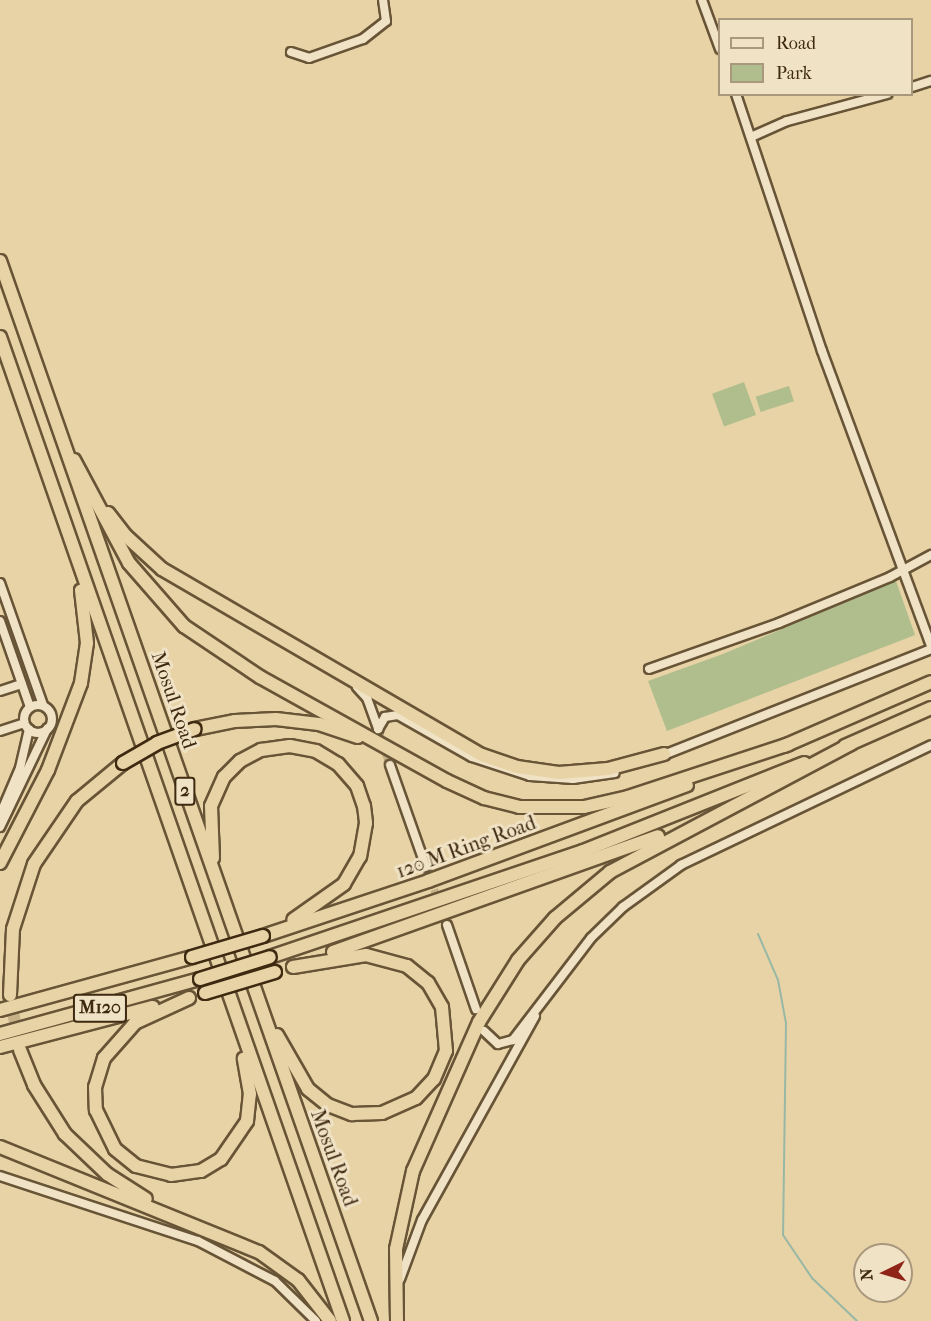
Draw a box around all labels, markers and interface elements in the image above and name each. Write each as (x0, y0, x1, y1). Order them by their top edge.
legend (718, 18, 913, 96)
text: Road (776, 33, 816, 54)
text: Park (776, 63, 812, 84)
street label: Mosul Road (146, 648, 202, 752)
road number: 2 (173, 776, 197, 806)
street label: 120 M Ring Road (393, 811, 539, 883)
road number: M120 (72, 993, 128, 1023)
street label: Mosul Road (305, 1106, 363, 1210)
north arrow (853, 1243, 913, 1303)
text: N (857, 1268, 877, 1281)

